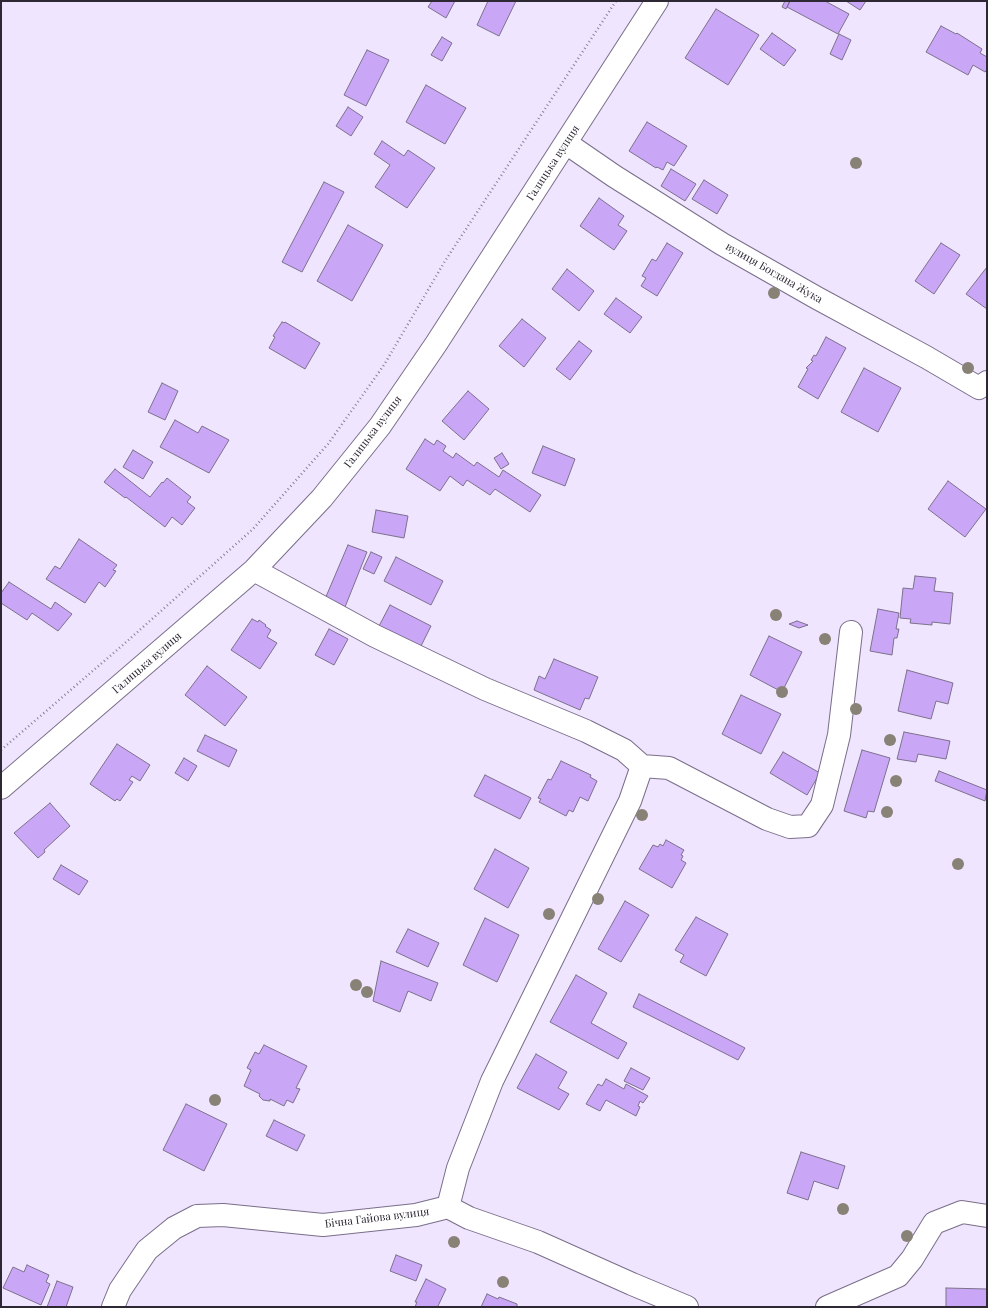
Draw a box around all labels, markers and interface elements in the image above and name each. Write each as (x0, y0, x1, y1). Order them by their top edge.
street label: Галицька вулиця (524, 123, 582, 203)
street label: вулиця Богдана Жука (723, 240, 825, 306)
street label: Галицька вулиця (342, 393, 404, 471)
street label: Галицька вулиця (110, 629, 184, 697)
street label: Бічна Гайова вулиця (324, 1205, 430, 1231)

